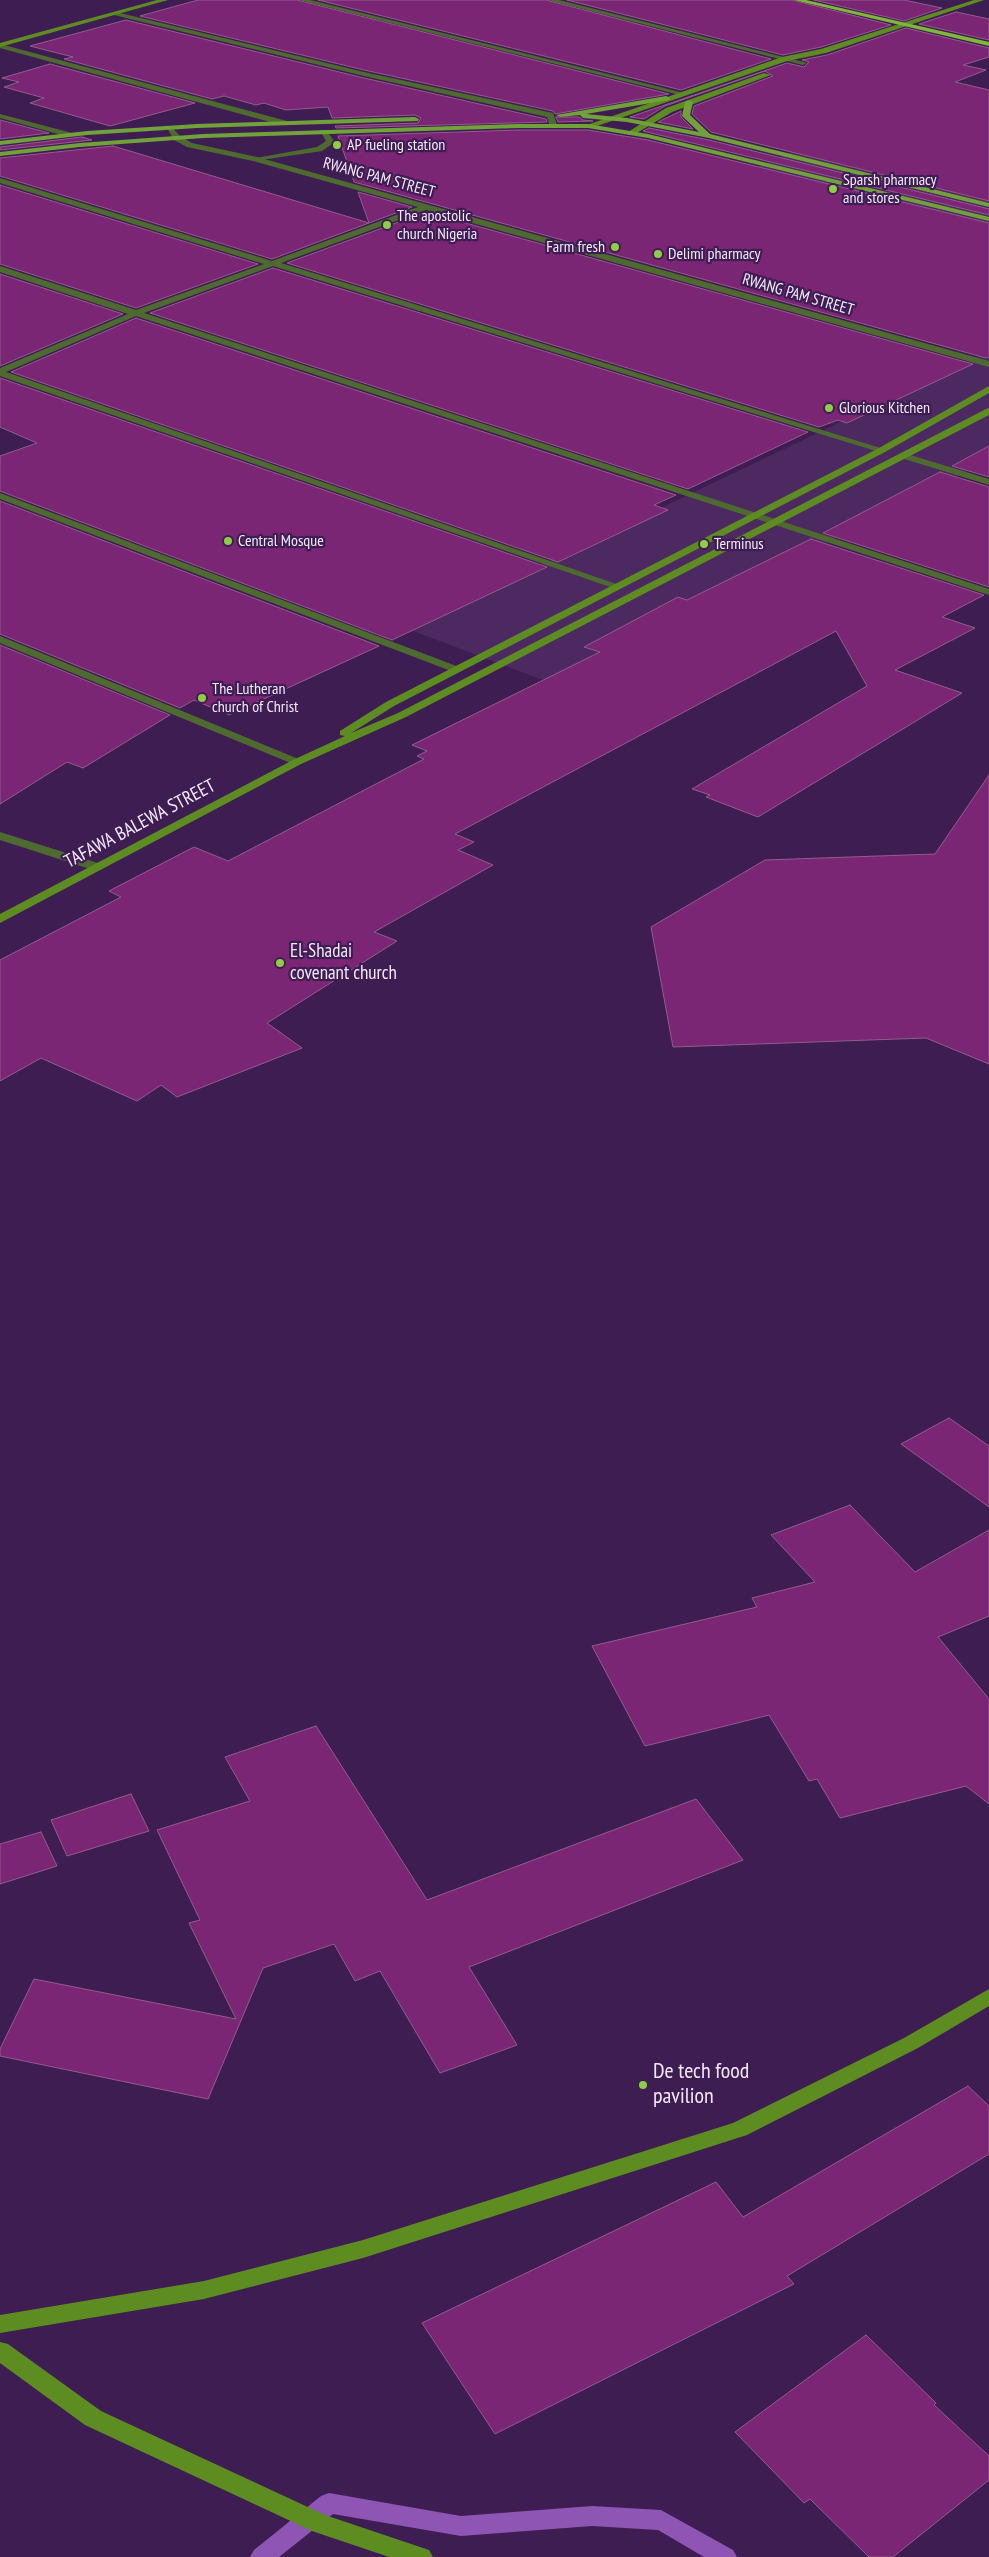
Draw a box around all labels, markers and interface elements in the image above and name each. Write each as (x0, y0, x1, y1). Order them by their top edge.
place label: AP fueling station (347, 135, 445, 155)
marker: AP fueling station (331, 139, 343, 151)
street label: RWANG PAM STREET (321, 154, 437, 202)
place label: Sparsh pharmacy and stores (843, 170, 937, 208)
marker: Sparsh pharmacy and stores (827, 183, 839, 195)
place label: The apostolic church Nigeria (397, 206, 477, 244)
marker: The apostolic church Nigeria (381, 219, 393, 231)
place label: Farm fresh (546, 237, 605, 257)
marker: Farm fresh (609, 241, 621, 253)
place label: Delimi pharmacy (668, 244, 761, 264)
marker: Delimi pharmacy (652, 248, 664, 260)
street label: RWANG PAM STREET (740, 270, 856, 320)
place label: Glorious Kitchen (839, 398, 930, 418)
marker: Glorious Kitchen (823, 402, 835, 414)
place label: Central Mosque (238, 531, 324, 551)
place label: Terminus (714, 534, 764, 554)
marker: Central Mosque (222, 535, 234, 547)
marker: Terminus (698, 538, 710, 550)
place label: The Lutheran church of Christ (212, 679, 298, 717)
marker: The Lutheran church of Christ (196, 692, 208, 704)
street label: TAFAWA BALEWA STREET (61, 775, 219, 873)
place label: El-Shadai covenant church (290, 941, 397, 985)
marker: El-Shadai covenant church (274, 957, 286, 969)
place label: De tech food pavilion (653, 2059, 749, 2110)
marker: De tech food pavilion (637, 2079, 649, 2091)

